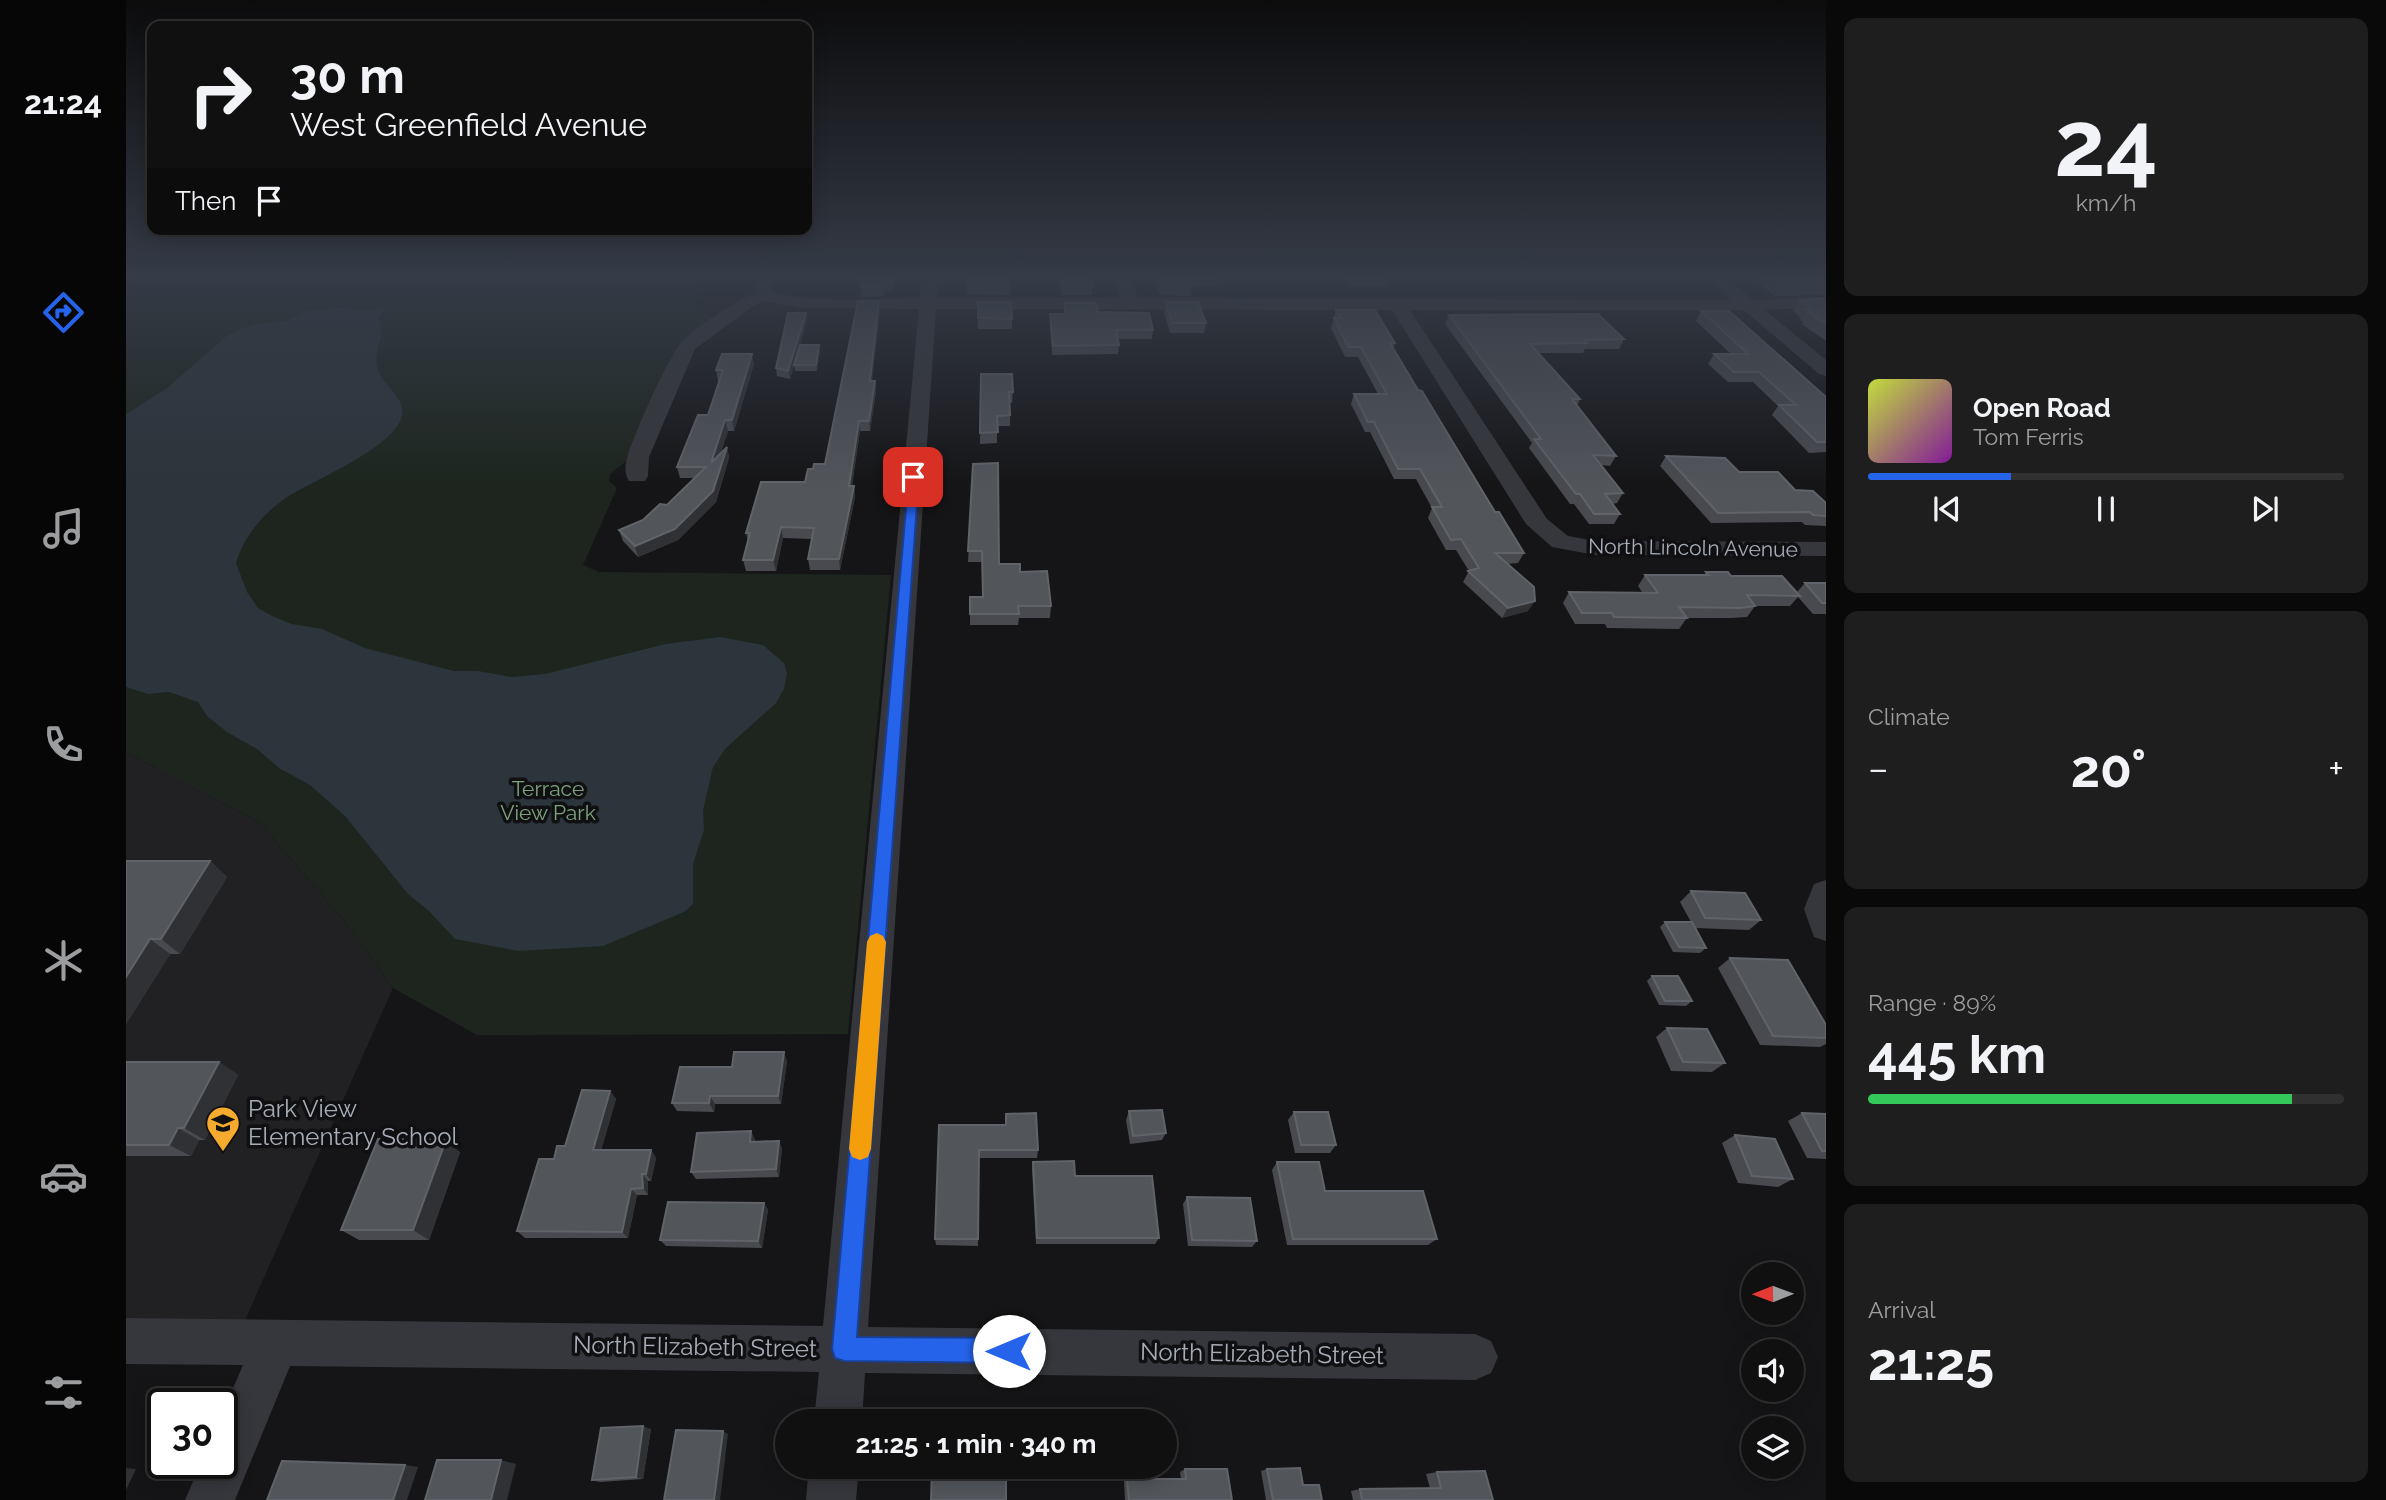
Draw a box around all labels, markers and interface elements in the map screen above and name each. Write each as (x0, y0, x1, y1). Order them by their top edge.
text: 30 m (290, 47, 405, 104)
icon: right (175, 49, 266, 140)
text: 21:24 (24, 84, 102, 121)
text: 24 (2054, 90, 2158, 197)
text: West Greenfield Avenue (290, 106, 647, 143)
icon: arrive (250, 182, 288, 220)
text: Then (175, 186, 236, 216)
text: km/h (2076, 189, 2136, 216)
icon: directions (39, 288, 88, 337)
text: Open Road (1973, 393, 2111, 423)
text: Tom Ferris (1973, 423, 2084, 450)
pin (883, 447, 943, 507)
icon: arrive (894, 458, 932, 496)
icon: previous (1928, 490, 1966, 528)
icon: pause (2087, 490, 2125, 528)
icon: next (2246, 490, 2284, 528)
icon: music (39, 504, 88, 553)
street label: North Lincoln Avenue (1588, 533, 1798, 562)
text: Climate (1868, 703, 1950, 730)
icon: phone (39, 720, 88, 769)
text: 20° (2071, 738, 2146, 799)
text: − (1868, 746, 1888, 791)
text: + (2328, 746, 2344, 791)
park label: Terrace View Park (500, 776, 596, 825)
icon: climate (39, 936, 88, 985)
text: Range · 89% (1868, 989, 1996, 1016)
text: 445 km (1868, 1024, 2046, 1085)
place label: Park View Elementary School (248, 1094, 459, 1151)
school or university icon: Park View Elementary School (204, 1104, 242, 1153)
icon: car (39, 1152, 88, 1201)
north arrow (1741, 1262, 1804, 1325)
map controls (1741, 1262, 1804, 1479)
text: Arrival (1868, 1296, 1935, 1323)
position arrow (972, 1314, 1046, 1388)
street label: North Elizabeth Street (573, 1330, 817, 1363)
text: 21:25 (1868, 1331, 1994, 1392)
street label: North Elizabeth Street (1140, 1337, 1384, 1370)
button: sound (1741, 1339, 1804, 1402)
icon: filters (39, 1368, 88, 1417)
speed limit sign: 30 (147, 1388, 238, 1479)
button: layers (1741, 1416, 1804, 1479)
text: 21:25 · 1 min · 340 m (855, 1429, 1097, 1459)

